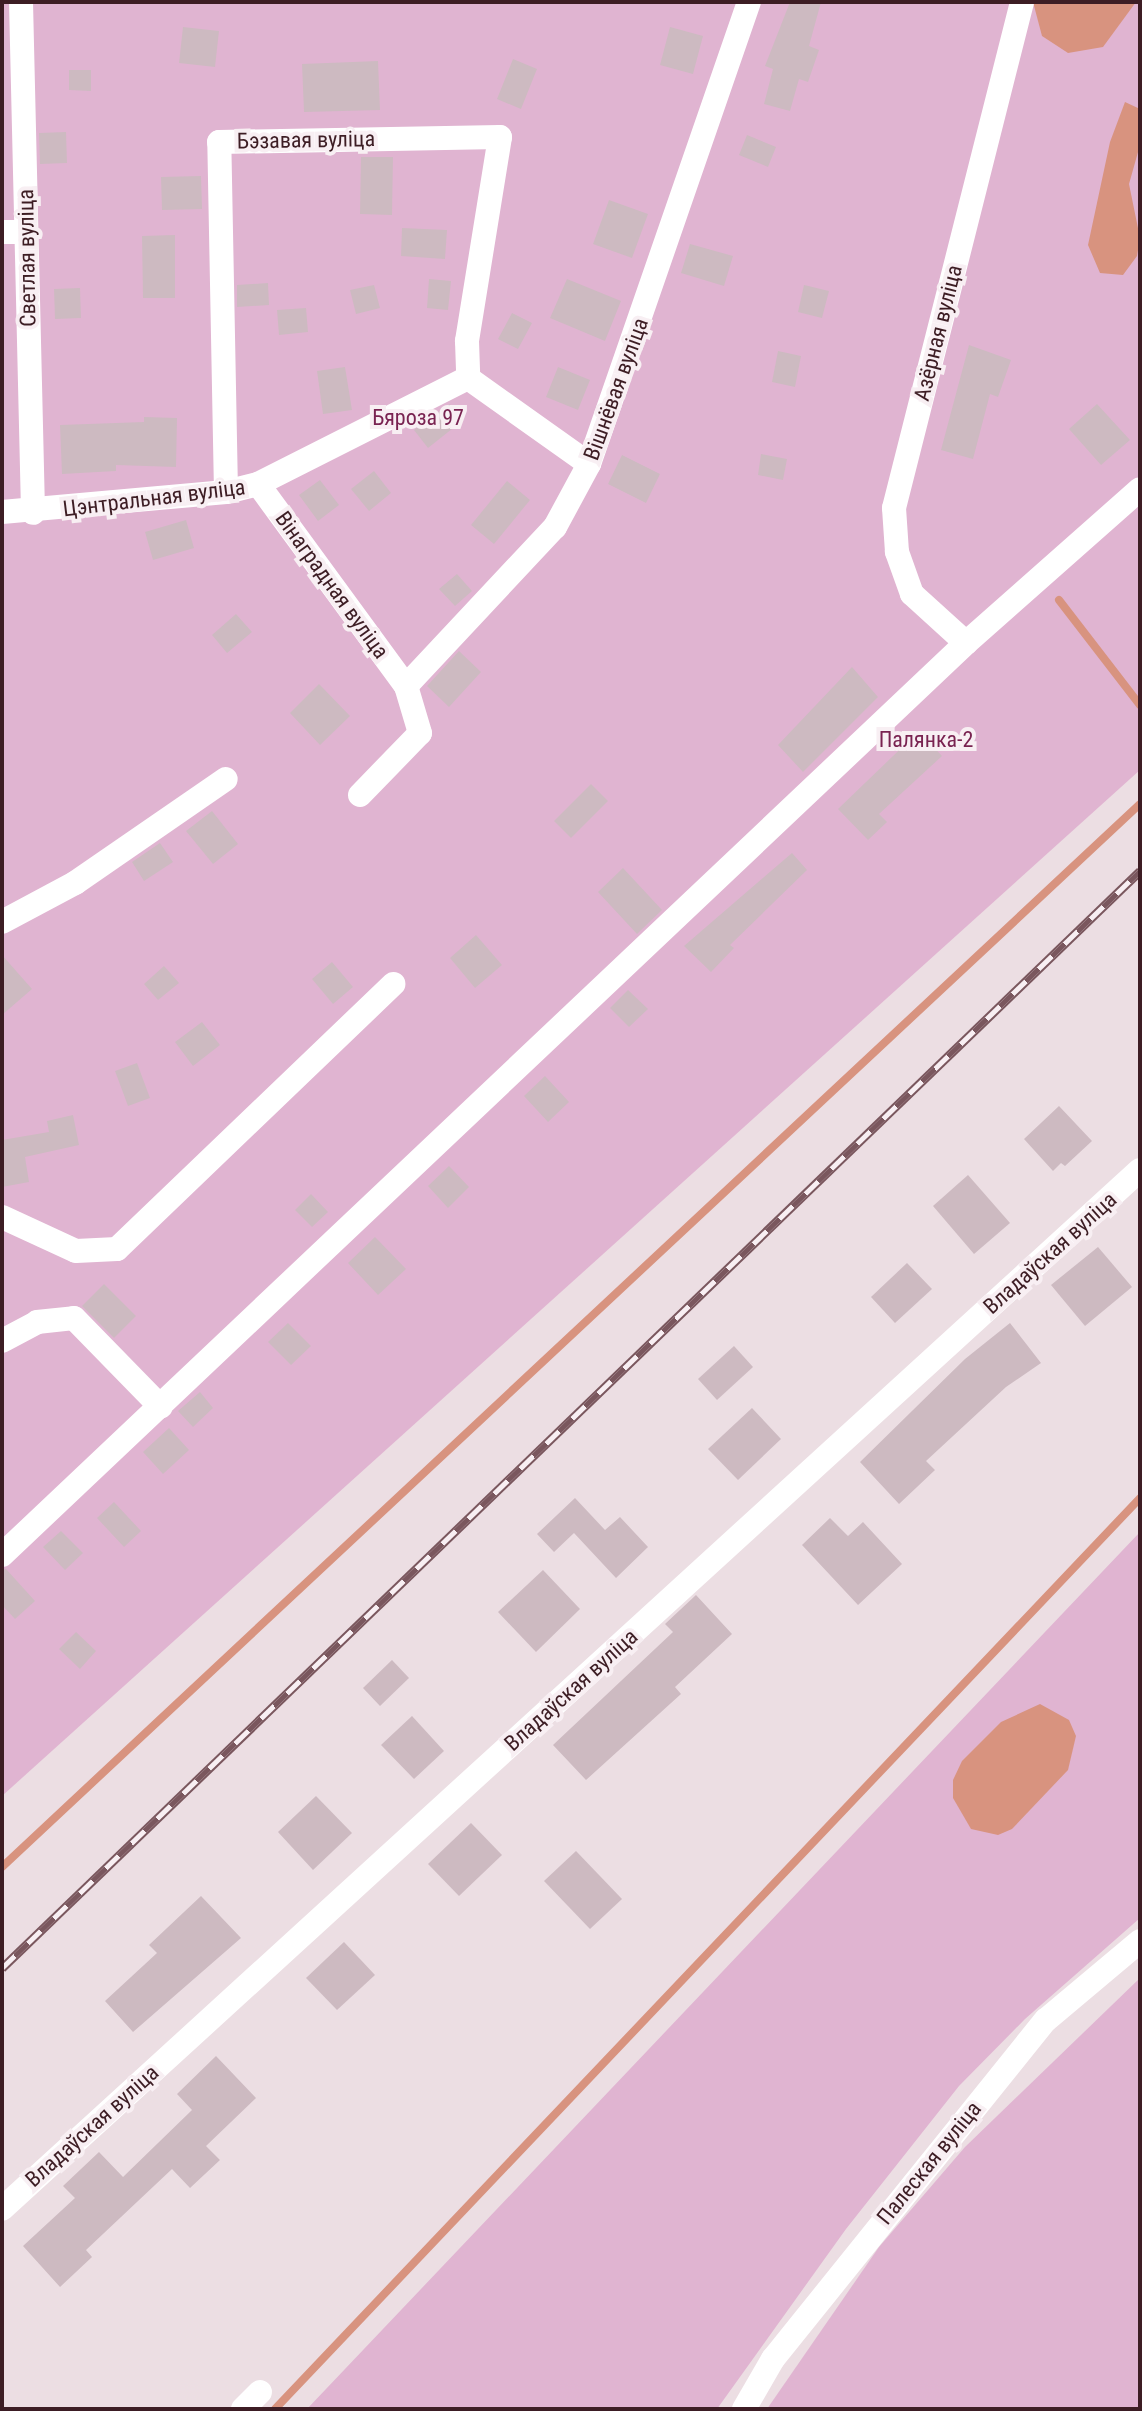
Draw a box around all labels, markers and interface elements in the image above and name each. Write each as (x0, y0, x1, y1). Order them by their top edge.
street label: Бэзавая вуліца (237, 126, 375, 154)
street label: Светлая вуліца (13, 189, 41, 327)
street label: Азёрная вуліца (908, 262, 968, 404)
street label: Вішнёвая вуліца (578, 314, 654, 464)
park label: Бяроза 97 (372, 405, 464, 431)
street label: Цэнтральная вуліца (61, 474, 247, 522)
street label: Вінаградная вуліца (270, 506, 394, 664)
park label: Палянка-2 (879, 727, 973, 753)
street label: Владаўская вуліца (978, 1186, 1122, 1320)
street label: Владаўская вуліца (499, 1623, 643, 1757)
street label: Владаўская вуліца (20, 2059, 164, 2193)
street label: Палеская вуліца (871, 2096, 987, 2230)

